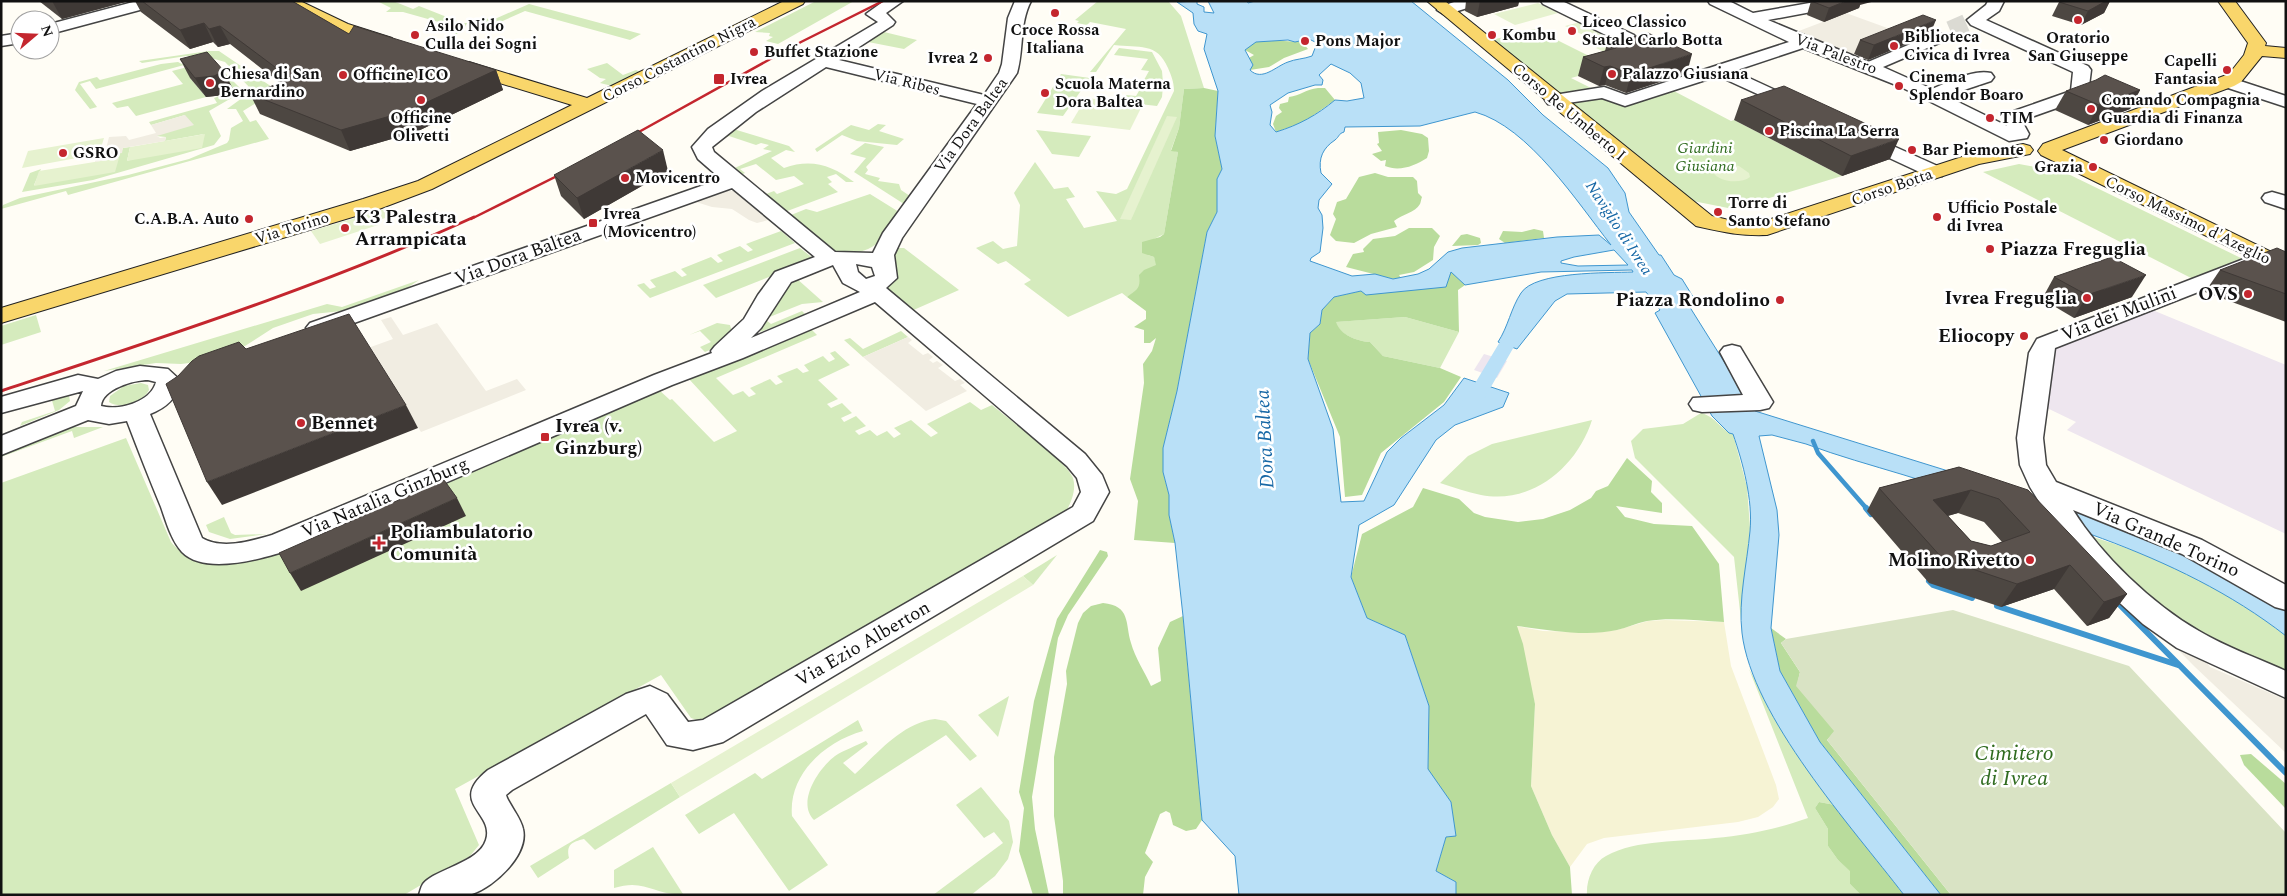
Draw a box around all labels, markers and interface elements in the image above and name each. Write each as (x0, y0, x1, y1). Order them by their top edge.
marker: Croce Rossa Italiana (1049, 7, 1061, 19)
north arrow (10, 10, 60, 60)
street label: Corso Costantino Nigra (598, 10, 760, 108)
place label: Liceo Classico Statale Carlo Botta (1582, 10, 1723, 52)
place label: Asilo Nido Culla dei Sogni (425, 14, 537, 56)
marker: Oratorio San Giuseppe (2072, 14, 2084, 26)
place label: Croce Rossa Italiana (1010, 18, 1100, 60)
text: N (35, 22, 59, 40)
place label: Kombu (1502, 23, 1556, 47)
marker: Liceo Classico Statale Carlo Botta (1566, 25, 1578, 37)
place label: Biblioteca Civica di Ivrea (1904, 25, 2011, 67)
place label: Oratorio San Giuseppe (2028, 26, 2128, 68)
street label: Via Palestro (1791, 27, 1881, 81)
marker: Asilo Nido Culla dei Sogni (409, 29, 421, 41)
place label: Pons Major (1315, 29, 1401, 53)
marker: Kombu (1486, 29, 1498, 41)
marker: Pons Major (1299, 35, 1311, 47)
place label: Buffet Stazione (764, 40, 878, 64)
marker: Biblioteca Civica di Ivrea (1888, 40, 1900, 52)
marker: Buffet Stazione (748, 46, 760, 58)
place label: Ivrea 2 (928, 46, 978, 70)
place label: Capelli Fantasia (2154, 49, 2218, 91)
marker: Ivrea 2 (982, 52, 994, 64)
street label: Corso Re Umberto I (1507, 57, 1631, 167)
place label: Chiesa di San Bernardino (220, 62, 320, 104)
street label: Via Ribes (871, 62, 943, 102)
place label: Palazzo Giusiana (1622, 62, 1749, 86)
place label: Officine ICO (353, 63, 448, 87)
marker: Capelli Fantasia (2221, 64, 2233, 76)
place label: Cinema Splendor Boaro (1909, 65, 2024, 107)
place label: Ivrea (730, 67, 768, 91)
marker: Palazzo Giusiana (1606, 68, 1618, 80)
marker: Officine ICO (337, 69, 349, 81)
marker: Ivrea (712, 72, 726, 86)
street label: Via Dora Baltea (928, 72, 1014, 177)
place label: Scuola Materna Dora Baltea (1055, 72, 1172, 114)
marker: Chiesa di San Bernardino (204, 77, 216, 89)
marker: Cinema Splendor Boaro (1893, 80, 1905, 92)
marker: Scuola Materna Dora Baltea (1039, 87, 1051, 99)
place label: Comando Compagnia Guardia di Finanza (2101, 88, 2261, 130)
marker: Officine Olivetti (415, 94, 427, 106)
marker: Comando Compagnia Guardia di Finanza (2085, 103, 2097, 115)
place label: Officine Olivetti (391, 106, 451, 148)
place label: TIM (2000, 106, 2034, 130)
marker: TIM (1984, 112, 1996, 124)
place label: Piscina La Serra (1779, 119, 1900, 143)
marker: Piscina La Serra (1763, 125, 1775, 137)
place label: Giordano (2114, 128, 2183, 152)
marker: Giordano (2098, 134, 2110, 146)
park label: Giardini Giusiana (1675, 136, 1735, 178)
place label: Bar Piemonte (1922, 138, 2024, 162)
place label: GSRO (73, 141, 118, 165)
marker: Bar Piemonte (1906, 144, 1918, 156)
marker: GSRO (57, 147, 69, 159)
place label: Grazia (2034, 155, 2084, 179)
marker: Grazia (2087, 161, 2099, 173)
street label: Corso Botta (1848, 162, 1936, 212)
place label: Movicentro (635, 166, 720, 190)
street label: Corso Massimo d'Azeglio (2101, 169, 2275, 271)
marker: Movicentro (619, 172, 631, 184)
water label: Naviglio di Ivrea (1579, 176, 1659, 280)
place label: Torre di Santo Stefano (1728, 191, 1831, 233)
place label: Ufficio Postale di Ivrea (1947, 196, 2057, 238)
place label: Ivrea (Movicentro) (603, 202, 696, 244)
place label: K3 Palestra Arrampicata (355, 203, 467, 254)
street label: Via Torino (252, 205, 332, 251)
marker: Torre di Santo Stefano (1712, 206, 1724, 218)
place label: C.A.B.A. Auto (134, 207, 239, 231)
marker: Ufficio Postale di Ivrea (1931, 211, 1943, 223)
marker: C.A.B.A. Auto (243, 213, 255, 225)
marker: Ivrea (Movicentro) (587, 217, 599, 229)
street label: Via Dora Baltea (450, 220, 586, 293)
marker: K3 Palestra Arrampicata (339, 222, 351, 234)
place label: Piazza Freguglia (2000, 235, 2146, 264)
marker: Piazza Freguglia (1984, 243, 1996, 255)
street label: Via dei Mulini (2057, 279, 2181, 349)
place label: OVS (2198, 280, 2238, 309)
place label: Ivrea Freguglia (1945, 284, 2077, 313)
place label: Piazza Rondolino (1615, 286, 1770, 315)
marker: OVS (2242, 288, 2254, 300)
marker: Ivrea Freguglia (2081, 292, 2093, 304)
marker: Piazza Rondolino (1774, 294, 1786, 306)
place label: Eliocopy (1938, 322, 2015, 351)
marker: Eliocopy (2018, 330, 2030, 342)
water label: Dora Baltea (1247, 389, 1283, 489)
place label: Bennet (311, 409, 374, 438)
place label: Ivrea (v. Ginzburg) (555, 412, 642, 463)
marker: Bennet (295, 417, 307, 429)
marker: Ivrea (v. Ginzburg) (539, 431, 551, 443)
street label: Via Natalia Ginzburg (297, 450, 473, 546)
street label: Via Grande Torino (2088, 495, 2244, 585)
place label: Poliambulatorio Comunità (390, 518, 533, 569)
marker: Poliambulatorio Comunità (372, 536, 386, 550)
place label: Molino Rivetto (1888, 546, 2020, 575)
marker: Molino Rivetto (2024, 554, 2036, 566)
street label: Via Ezio Alberton (790, 594, 936, 694)
park label: Cimitero di Ivrea (1974, 737, 2054, 795)

